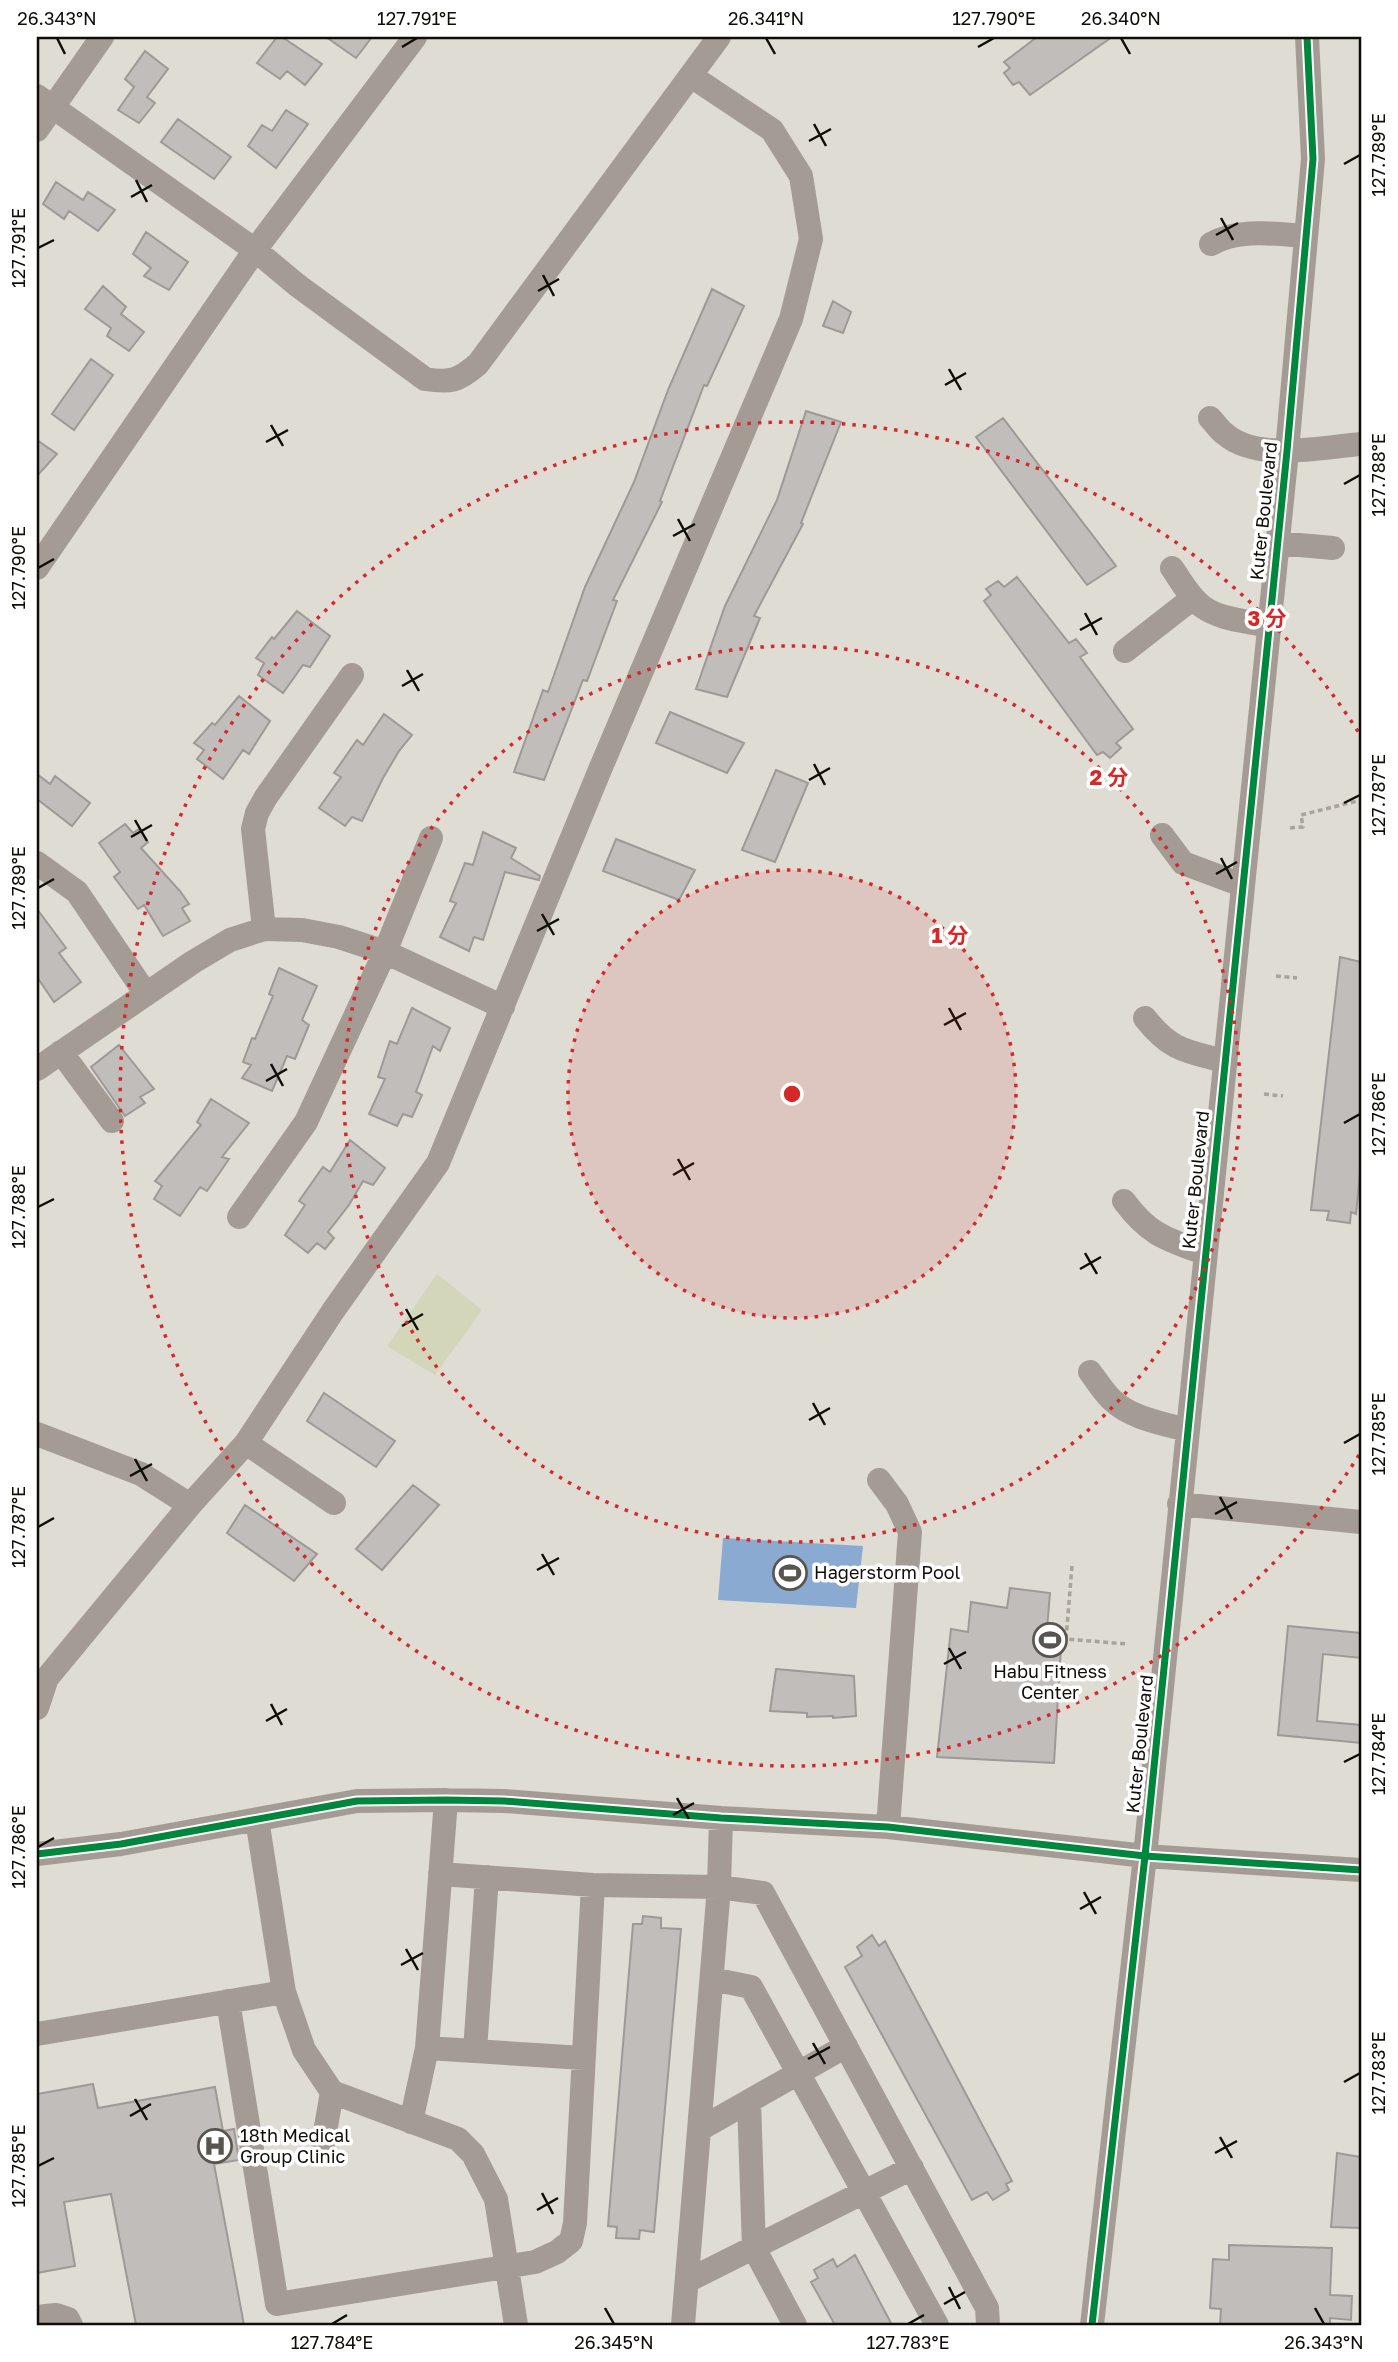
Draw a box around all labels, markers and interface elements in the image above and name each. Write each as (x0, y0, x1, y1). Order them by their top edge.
text: 26.343°N (17, 7, 97, 29)
text: 127.791°E (377, 7, 457, 29)
text: 26.341°N (728, 7, 804, 29)
text: 127.790°E (952, 7, 1036, 29)
text: 26.340°N (1081, 7, 1161, 29)
text: 127.789°E (1367, 113, 1389, 197)
text: 127.791°E (7, 208, 29, 288)
text: 127.788°E (1367, 433, 1389, 517)
street label: Kuter Boulevard (1245, 441, 1281, 581)
text: 127.790°E (7, 526, 29, 610)
text: 3 分 (1247, 605, 1287, 631)
text: 127.787°E (1367, 754, 1389, 836)
text: 2 分 (1089, 764, 1129, 790)
text: 127.789°E (7, 846, 29, 930)
text: 1 分 (931, 922, 969, 948)
text: 127.786°E (1367, 1072, 1389, 1156)
centre of rings (780, 1082, 804, 1106)
street label: Kuter Boulevard (1177, 1110, 1213, 1250)
text: 127.788°E (7, 1165, 29, 1249)
text: 127.785°E (1367, 1392, 1389, 1476)
text: 127.787°E (7, 1486, 29, 1568)
sports icon: Hagerstorm Pool (771, 1554, 809, 1592)
place label: Hagerstorm Pool (814, 1561, 961, 1583)
sports icon: Habu Fitness Center (1031, 1621, 1069, 1659)
place label: Habu Fitness Center (993, 1660, 1107, 1703)
street label: Kuter Boulevard (1121, 1674, 1157, 1814)
text: 127.784°E (1367, 1713, 1389, 1795)
text: 127.786°E (7, 1805, 29, 1889)
text: 127.783°E (1367, 2031, 1389, 2115)
text: 127.785°E (7, 2124, 29, 2208)
place label: 18th Medical Group Clinic (240, 2124, 350, 2167)
hospital icon: 18th Medical Group Clinic (196, 2127, 234, 2165)
text: 127.784°E (291, 2331, 373, 2353)
text: 26.345°N (574, 2331, 654, 2353)
text: 127.783°E (866, 2331, 950, 2353)
text: 26.343°N (1284, 2331, 1364, 2353)

